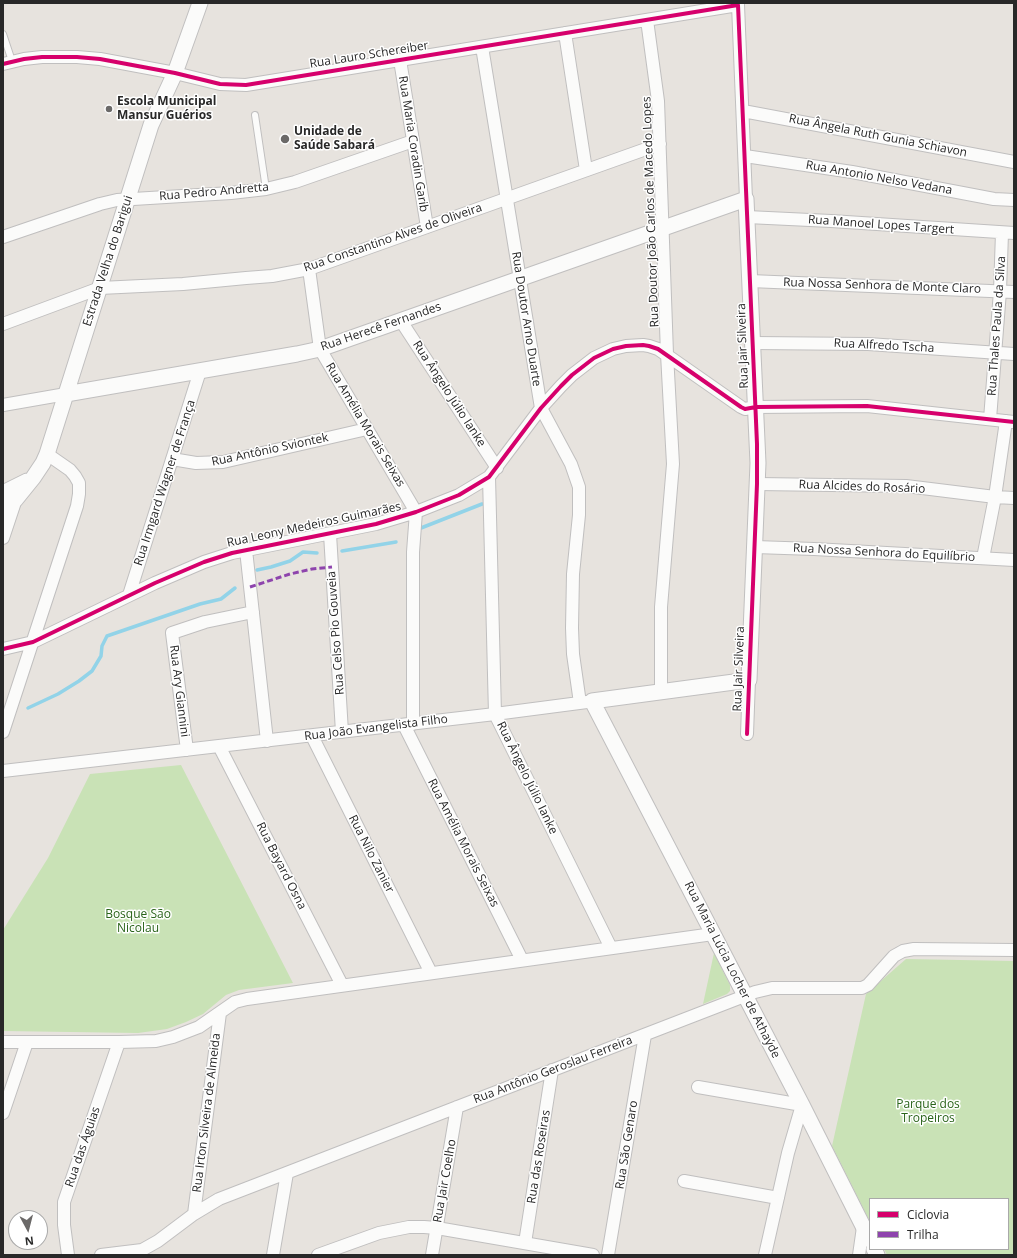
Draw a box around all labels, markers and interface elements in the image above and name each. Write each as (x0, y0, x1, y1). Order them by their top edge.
street label: Rua Lauro Schereiber (309, 38, 429, 72)
street label: Rua Maria Coradin Garib (395, 75, 431, 213)
place label: Escola Municipal Mansur Guérios (117, 95, 216, 123)
street label: Rua Doutor João Carlos de Macedo Lopes (640, 96, 662, 328)
marker: Escola Municipal Mansur Guérios (104, 104, 114, 114)
street label: Rua Ângela Ruth Gunia Schiavon (788, 112, 968, 160)
place label: Unidade de Saúde Sabará (294, 125, 375, 153)
marker: Unidade de Saúde Sabará (279, 133, 291, 145)
street label: Rua Antonio Nelso Vedana (805, 158, 953, 198)
street label: Rua Pedro Andretta (158, 180, 270, 204)
street label: Estrada Velha do Barigui (80, 194, 136, 328)
street label: Rua Constantino Alves de Oliveira (302, 201, 484, 275)
street label: Rua Manoel Lopes Targert (807, 213, 955, 237)
street label: Rua Doutor Arno Duarte (508, 251, 544, 387)
street label: Rua Thales Paula da Silva (985, 256, 1009, 396)
street label: Rua Nossa Senhora de Monte Claro (783, 275, 981, 297)
street label: Rua Herecê Fernandes (319, 300, 443, 354)
street label: Rua Jair Silveira (734, 303, 752, 389)
street label: Rua Alfredo Tscha (833, 336, 935, 356)
street label: Rua Ângelo Júlio Ianke (409, 338, 489, 450)
street label: Rua Amélia Morais Seixas (322, 360, 408, 490)
street label: Rua Irmgard Wagner de França (131, 398, 199, 568)
street label: Rua Antônio Sviontek (210, 431, 330, 469)
street label: Rua Alcides do Rosário (798, 478, 926, 496)
street label: Rua Leony Medeiros Guimarães (226, 499, 402, 551)
street label: Rua Nossa Senhora do Equilíbrio (792, 541, 976, 565)
street label: Rua Celso Pio Gouveia (324, 571, 348, 695)
street label: Rua Jair Silveira (730, 626, 748, 712)
street label: Rua Ary Giannini (166, 644, 192, 738)
street label: Rua João Evangelista Filho (303, 712, 449, 744)
street label: Rua Ângelo Júlio Ianke (493, 719, 561, 837)
street label: Rua Amélia Morais Seixas (424, 776, 502, 910)
street label: Rua Nilo Zanier (345, 813, 397, 895)
street label: Rua Bayard Osna (253, 820, 309, 912)
street label: Rua Maria Lúcia Locher de Athaýde (681, 879, 783, 1061)
park label: Bosque São Nicolau (105, 908, 171, 936)
street label: Rua Irton Silveira de Almeida (190, 1032, 224, 1194)
street label: Rua Antônio Geroslau Ferreira (471, 1033, 635, 1107)
park label: Parque dos Tropeiros (896, 1098, 960, 1126)
street label: Rua São Genaro (613, 1100, 641, 1190)
street label: Rua das Águias (62, 1105, 104, 1189)
street label: Rua das Roseiras (524, 1109, 554, 1205)
street label: Rua Jair Coelho (431, 1138, 459, 1224)
legend (869, 1198, 1009, 1250)
text: Ciclovia (907, 1206, 949, 1223)
north arrow (8, 1210, 48, 1250)
text: Trilha (907, 1226, 939, 1243)
text: N (24, 1233, 35, 1249)

